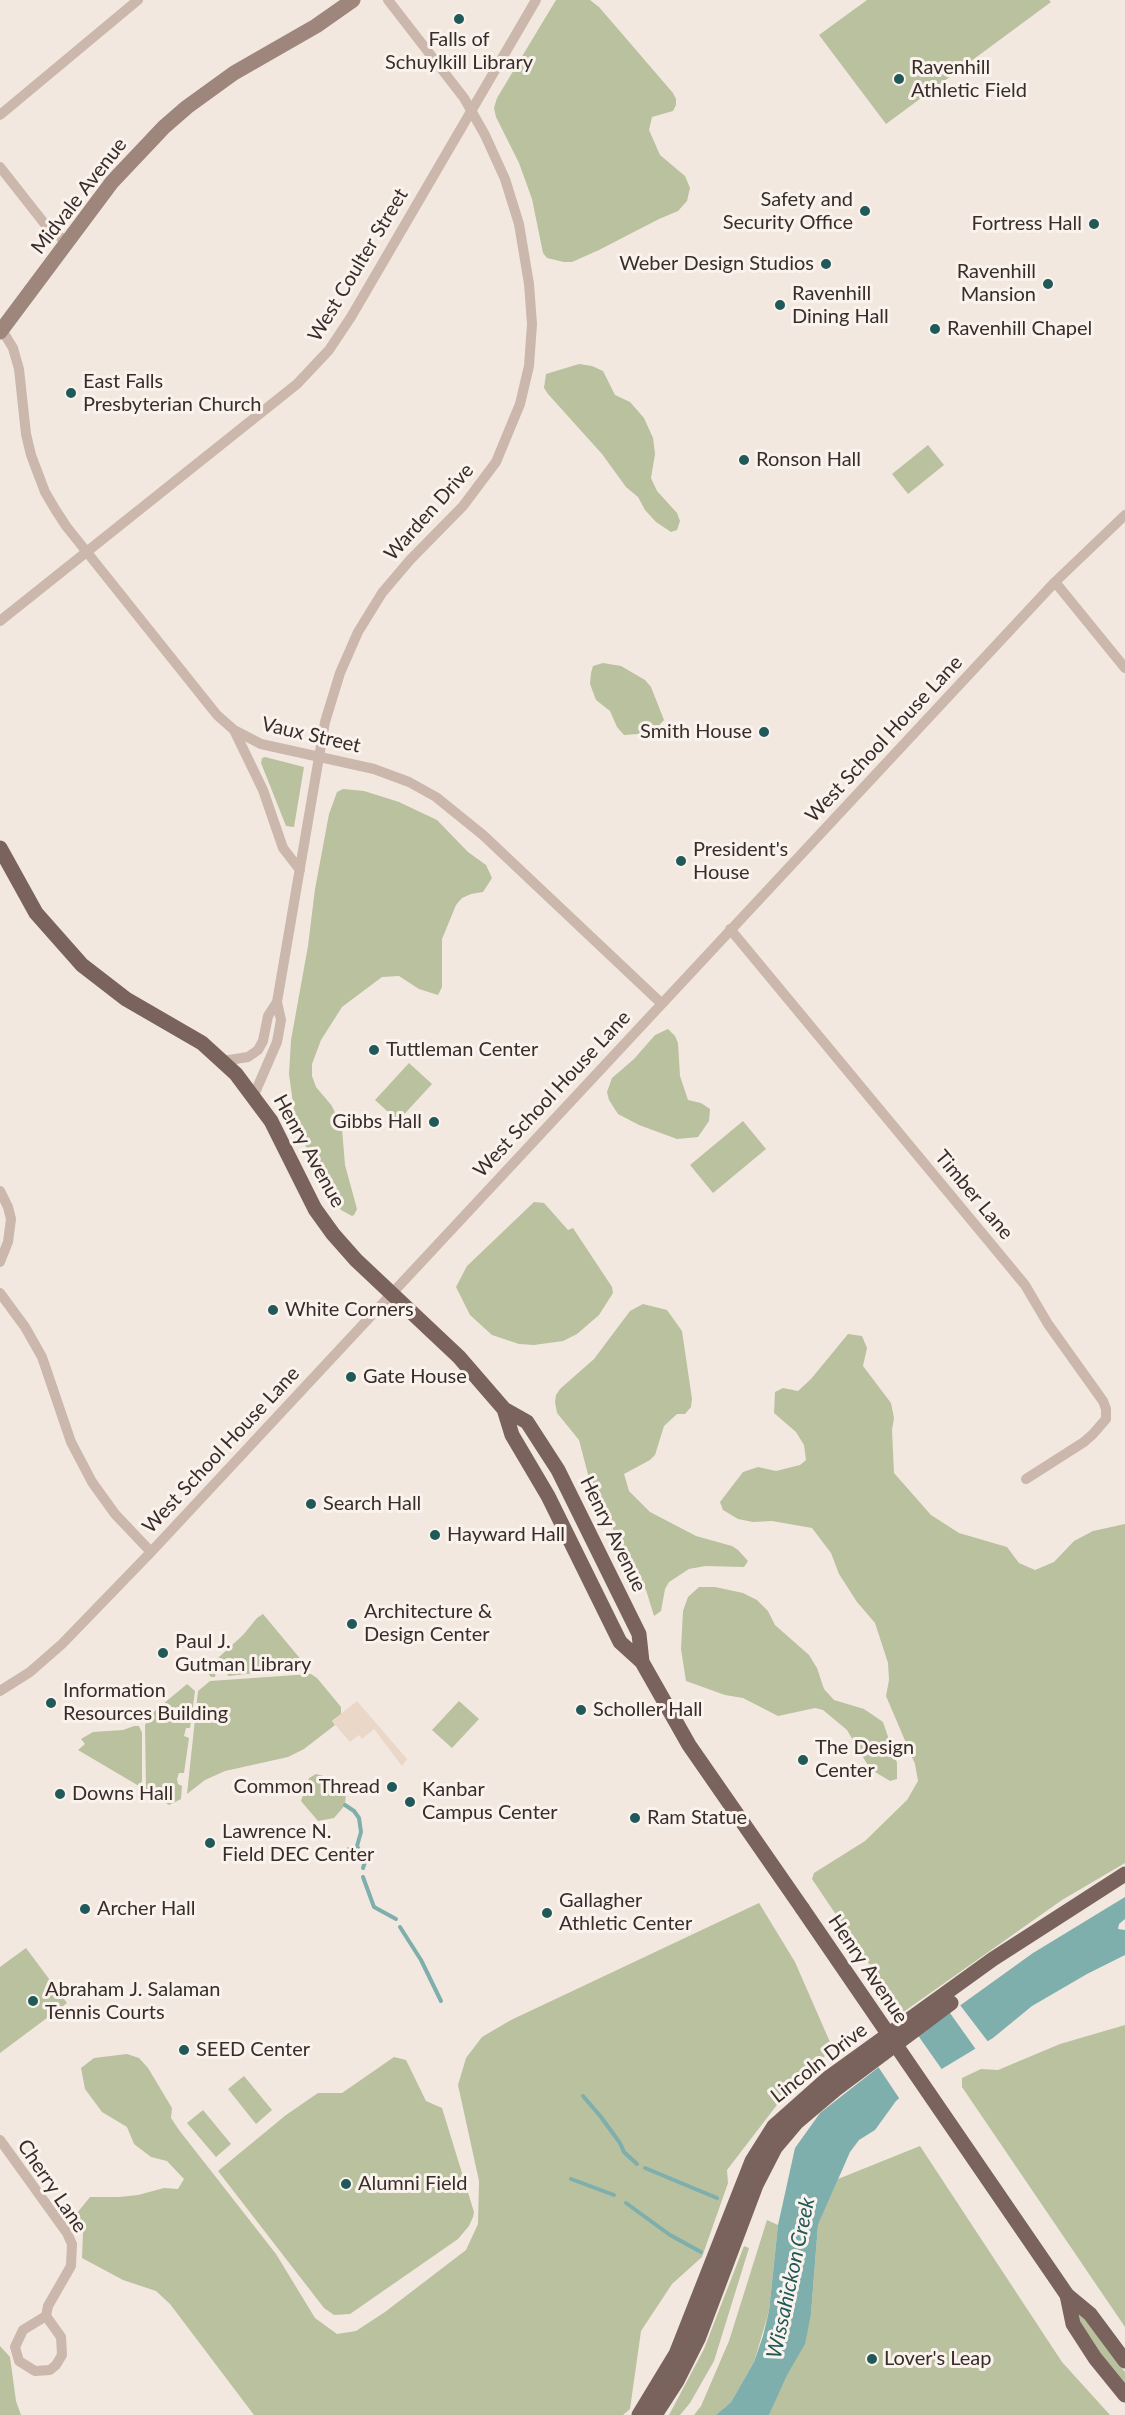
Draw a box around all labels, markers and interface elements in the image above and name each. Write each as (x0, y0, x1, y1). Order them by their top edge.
marker: Falls of Schuylkill Library (452, 12, 466, 26)
place label: Falls of Schuylkill Library (385, 28, 533, 75)
place label: Ravenhill Athletic Field (911, 56, 1027, 103)
marker: Ravenhill Athletic Field (892, 72, 906, 86)
street label: Midvale Avenue (26, 133, 132, 259)
street label: West Coulter Street (303, 184, 413, 346)
place label: Safety and Security Office (723, 188, 853, 235)
marker: Safety and Security Office (858, 204, 872, 218)
place label: Fortress Hall (972, 212, 1082, 236)
marker: Fortress Hall (1087, 217, 1101, 231)
place label: Weber Design Studios (619, 252, 814, 276)
marker: Weber Design Studios (819, 257, 833, 271)
place label: Ravenhill Mansion (957, 260, 1036, 307)
marker: Ravenhill Mansion (1041, 277, 1055, 291)
place label: Ravenhill Dining Hall (792, 282, 889, 329)
marker: Ravenhill Dining Hall (773, 298, 787, 312)
place label: Ravenhill Chapel (947, 317, 1092, 341)
marker: Ravenhill Chapel (928, 322, 942, 336)
place label: East Falls Presbyterian Church (83, 370, 261, 417)
marker: East Falls Presbyterian Church (64, 386, 78, 400)
place label: Ronson Hall (756, 448, 861, 472)
marker: Ronson Hall (737, 453, 751, 467)
street label: Warden Drive (379, 459, 479, 565)
street label: West School House Lane (801, 651, 967, 827)
street label: Vaux Street (259, 712, 363, 758)
place label: Smith House (640, 720, 752, 744)
marker: Smith House (757, 725, 771, 739)
place label: President's House (693, 838, 788, 885)
marker: President's House (674, 854, 688, 868)
street label: West School House Lane (469, 1006, 635, 1182)
place label: Tuttleman Center (386, 1038, 538, 1062)
marker: Tuttleman Center (367, 1043, 381, 1057)
street label: Henry Avenue (268, 1090, 350, 1212)
place label: Gibbs Hall (332, 1110, 422, 1134)
marker: Gibbs Hall (427, 1115, 441, 1129)
street label: Timber Lane (930, 1146, 1018, 1244)
place label: White Corners (285, 1298, 414, 1322)
marker: White Corners (266, 1303, 280, 1317)
street label: West School House Lane (138, 1362, 304, 1538)
place label: Gate House (363, 1365, 467, 1389)
marker: Gate House (344, 1370, 358, 1384)
street label: Henry Avenue (575, 1472, 651, 1596)
place label: Search Hall (323, 1492, 421, 1516)
marker: Search Hall (304, 1497, 318, 1511)
place label: Hayward Hall (447, 1523, 565, 1547)
marker: Hayward Hall (428, 1528, 442, 1542)
place label: Architecture & Design Center (364, 1600, 492, 1647)
marker: Architecture & Design Center (345, 1617, 359, 1631)
place label: Paul J. Gutman Library (175, 1630, 311, 1677)
marker: Paul J. Gutman Library (156, 1646, 170, 1660)
place label: Information Resources Building (63, 1679, 228, 1726)
marker: Information Resources Building (44, 1696, 58, 1710)
place label: Scholler Hall (593, 1698, 703, 1722)
marker: Scholler Hall (574, 1703, 588, 1717)
place label: The Design Center (815, 1736, 914, 1783)
marker: The Design Center (796, 1753, 810, 1767)
place label: Common Thread (234, 1775, 380, 1799)
place label: Kanbar Campus Center (422, 1778, 558, 1825)
marker: Common Thread (385, 1780, 399, 1794)
place label: Downs Hall (72, 1782, 173, 1806)
marker: Downs Hall (53, 1787, 67, 1801)
marker: Kanbar Campus Center (403, 1795, 417, 1809)
place label: Ram Statue (647, 1806, 747, 1830)
marker: Ram Statue (628, 1811, 642, 1825)
place label: Lawrence N. Field DEC Center (222, 1820, 374, 1867)
marker: Lawrence N. Field DEC Center (203, 1836, 217, 1850)
place label: Gallagher Athletic Center (559, 1889, 692, 1936)
place label: Archer Hall (97, 1897, 195, 1921)
marker: Archer Hall (78, 1902, 92, 1916)
marker: Gallagher Athletic Center (540, 1906, 554, 1920)
street label: Henry Avenue (823, 1910, 913, 2028)
place label: Abraham J. Salaman Tennis Courts (45, 1978, 220, 2025)
marker: Abraham J. Salaman Tennis Courts (26, 1994, 40, 2008)
street label: Lincoln Drive (766, 2018, 872, 2108)
place label: SEED Center (196, 2038, 310, 2062)
marker: SEED Center (177, 2043, 191, 2057)
street label: Cherry Lane (12, 2135, 92, 2237)
place label: Alumni Field (358, 2172, 467, 2196)
marker: Alumni Field (339, 2177, 353, 2191)
water label: Wissahickon Creek (762, 2195, 820, 2361)
place label: Lover's Leap (884, 2347, 991, 2371)
marker: Lover's Leap (865, 2352, 879, 2366)

